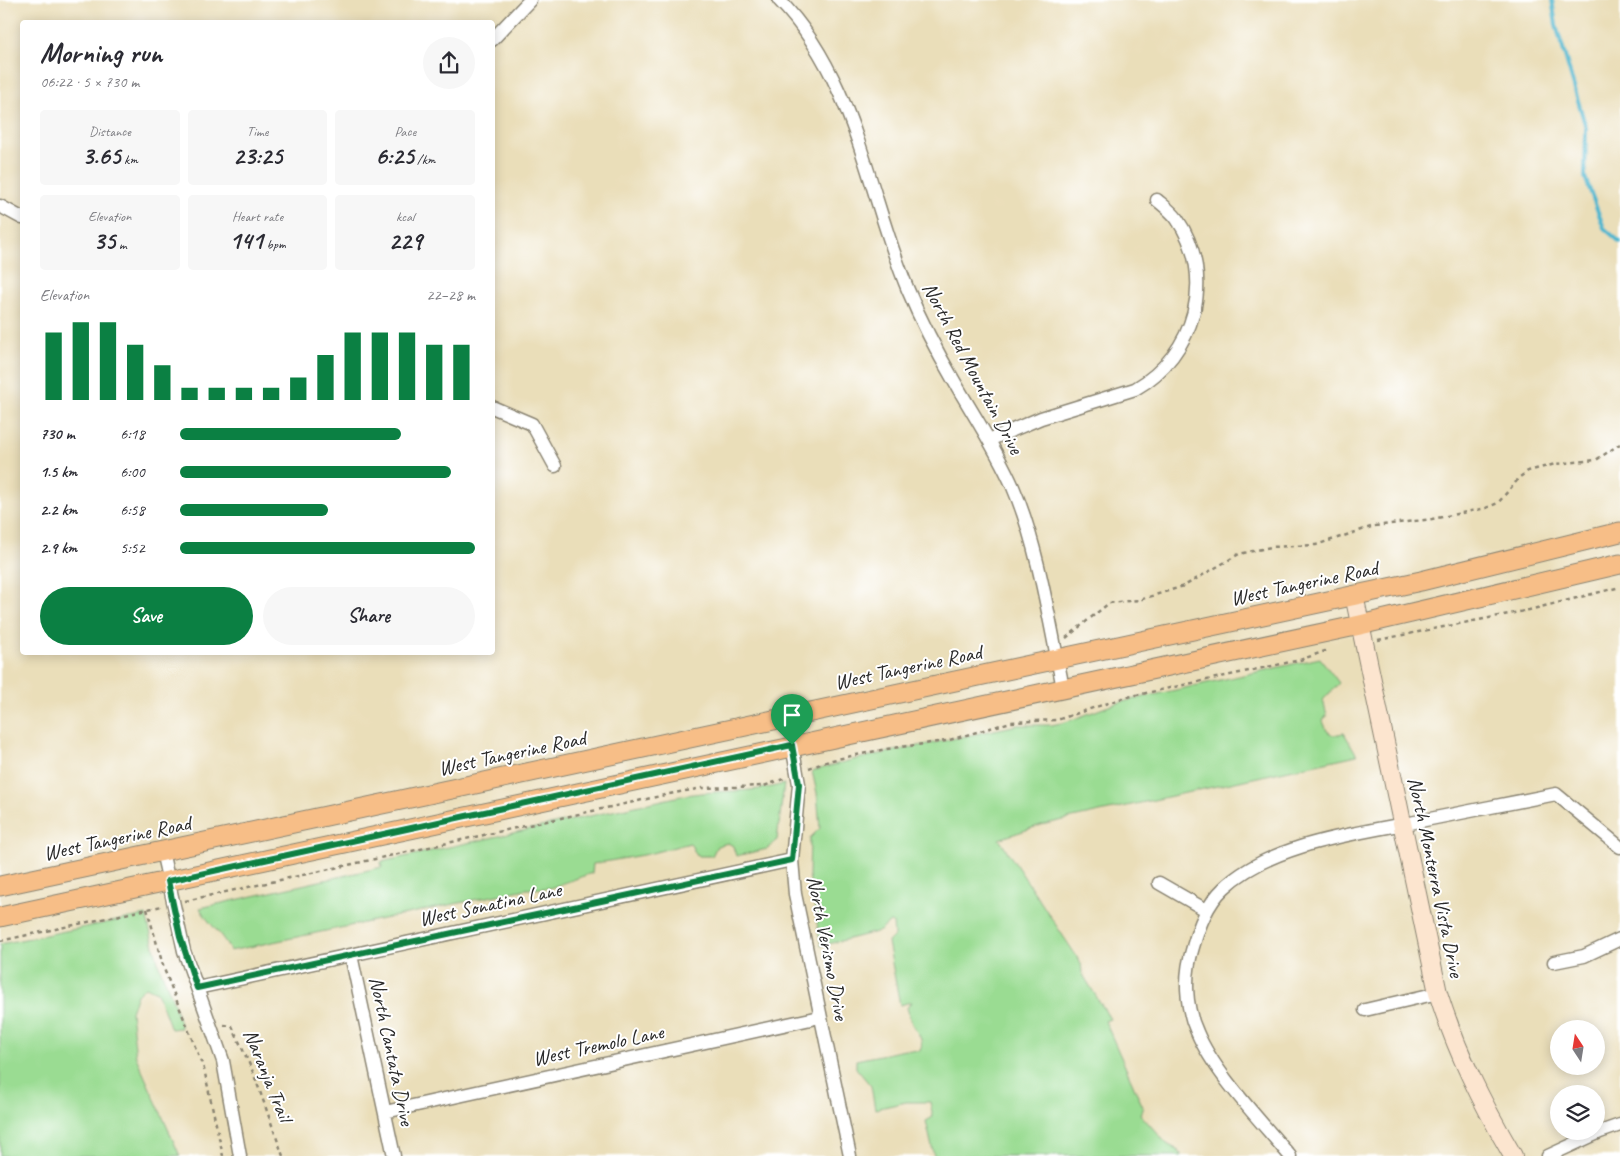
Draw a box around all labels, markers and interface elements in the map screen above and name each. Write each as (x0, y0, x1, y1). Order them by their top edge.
text: Morning run (40, 35, 162, 70)
button: share (423, 37, 475, 89)
text: 06:22 · 5 × 730 m (40, 72, 139, 92)
text: Distance (89, 123, 131, 140)
text: Time (247, 123, 268, 140)
text: Pace (394, 123, 416, 140)
text: 3.65 (82, 140, 121, 172)
text: 23:25 (233, 140, 282, 172)
text: 6:25 (375, 140, 414, 172)
text: km (121, 151, 138, 168)
text: /km (414, 151, 435, 168)
text: Elevation (88, 208, 131, 225)
text: Heart rate (232, 208, 283, 225)
text: kcal (396, 208, 414, 225)
text: 35 (93, 225, 115, 257)
text: 141 (229, 225, 263, 257)
text: 229 (388, 225, 422, 257)
text: m (115, 236, 127, 253)
text: bpm (263, 236, 286, 253)
street label: North Red Mountain Drive (917, 278, 1030, 459)
text: Elevation (40, 285, 89, 305)
text: 22–28 m (426, 285, 475, 305)
text: 730 m (40, 424, 75, 444)
text: 6:18 (120, 424, 145, 444)
text: 1.5 km (40, 462, 77, 482)
text: 6:00 (120, 462, 145, 482)
text: 2.2 km (40, 500, 77, 520)
text: 6:58 (120, 500, 145, 520)
text: 2.9 km (40, 538, 77, 558)
text: 5:52 (120, 538, 145, 558)
street label: West Tangerine Road (1228, 554, 1384, 611)
button: Save (40, 587, 253, 645)
button: Share (263, 587, 475, 645)
street label: West Tangerine Road (832, 638, 988, 695)
pin (771, 694, 813, 745)
icon: arrive (778, 701, 806, 729)
street label: West Tangerine Road (436, 724, 592, 781)
street label: North Monterra Vista Drive (1402, 775, 1470, 980)
street label: West Tangerine Road (41, 809, 197, 866)
street label: North Verismo Drive (801, 874, 855, 1023)
street label: West Sonatina Lane (416, 876, 566, 932)
street label: North Cantata Drive (364, 974, 421, 1129)
street label: West Tremolo Lane (530, 1018, 667, 1072)
north arrow (1550, 1020, 1605, 1075)
map controls (1550, 1020, 1605, 1140)
street label: Naranja Trail (238, 1025, 300, 1128)
button: layers (1550, 1085, 1605, 1140)

